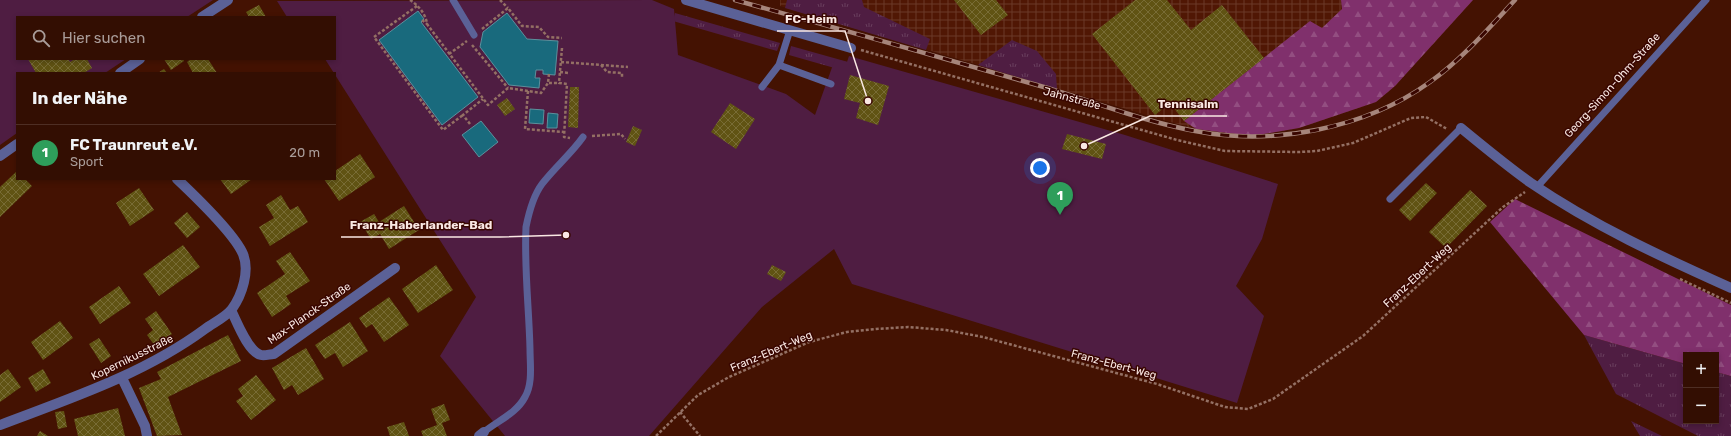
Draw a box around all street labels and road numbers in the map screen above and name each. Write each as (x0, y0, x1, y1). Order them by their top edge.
street label: Georg-Simon-Ohm-Straße (1562, 30, 1663, 140)
street label: Jahnstraße (1042, 85, 1102, 112)
street label: Franz-Ebert-Weg (1381, 241, 1454, 310)
street label: Max-Planck-Straße (265, 280, 353, 347)
street label: Franz-Ebert-Weg (728, 328, 814, 375)
street label: Kopernikusstraße (89, 332, 175, 383)
street label: Franz-Ebert-Weg (1070, 347, 1158, 382)

